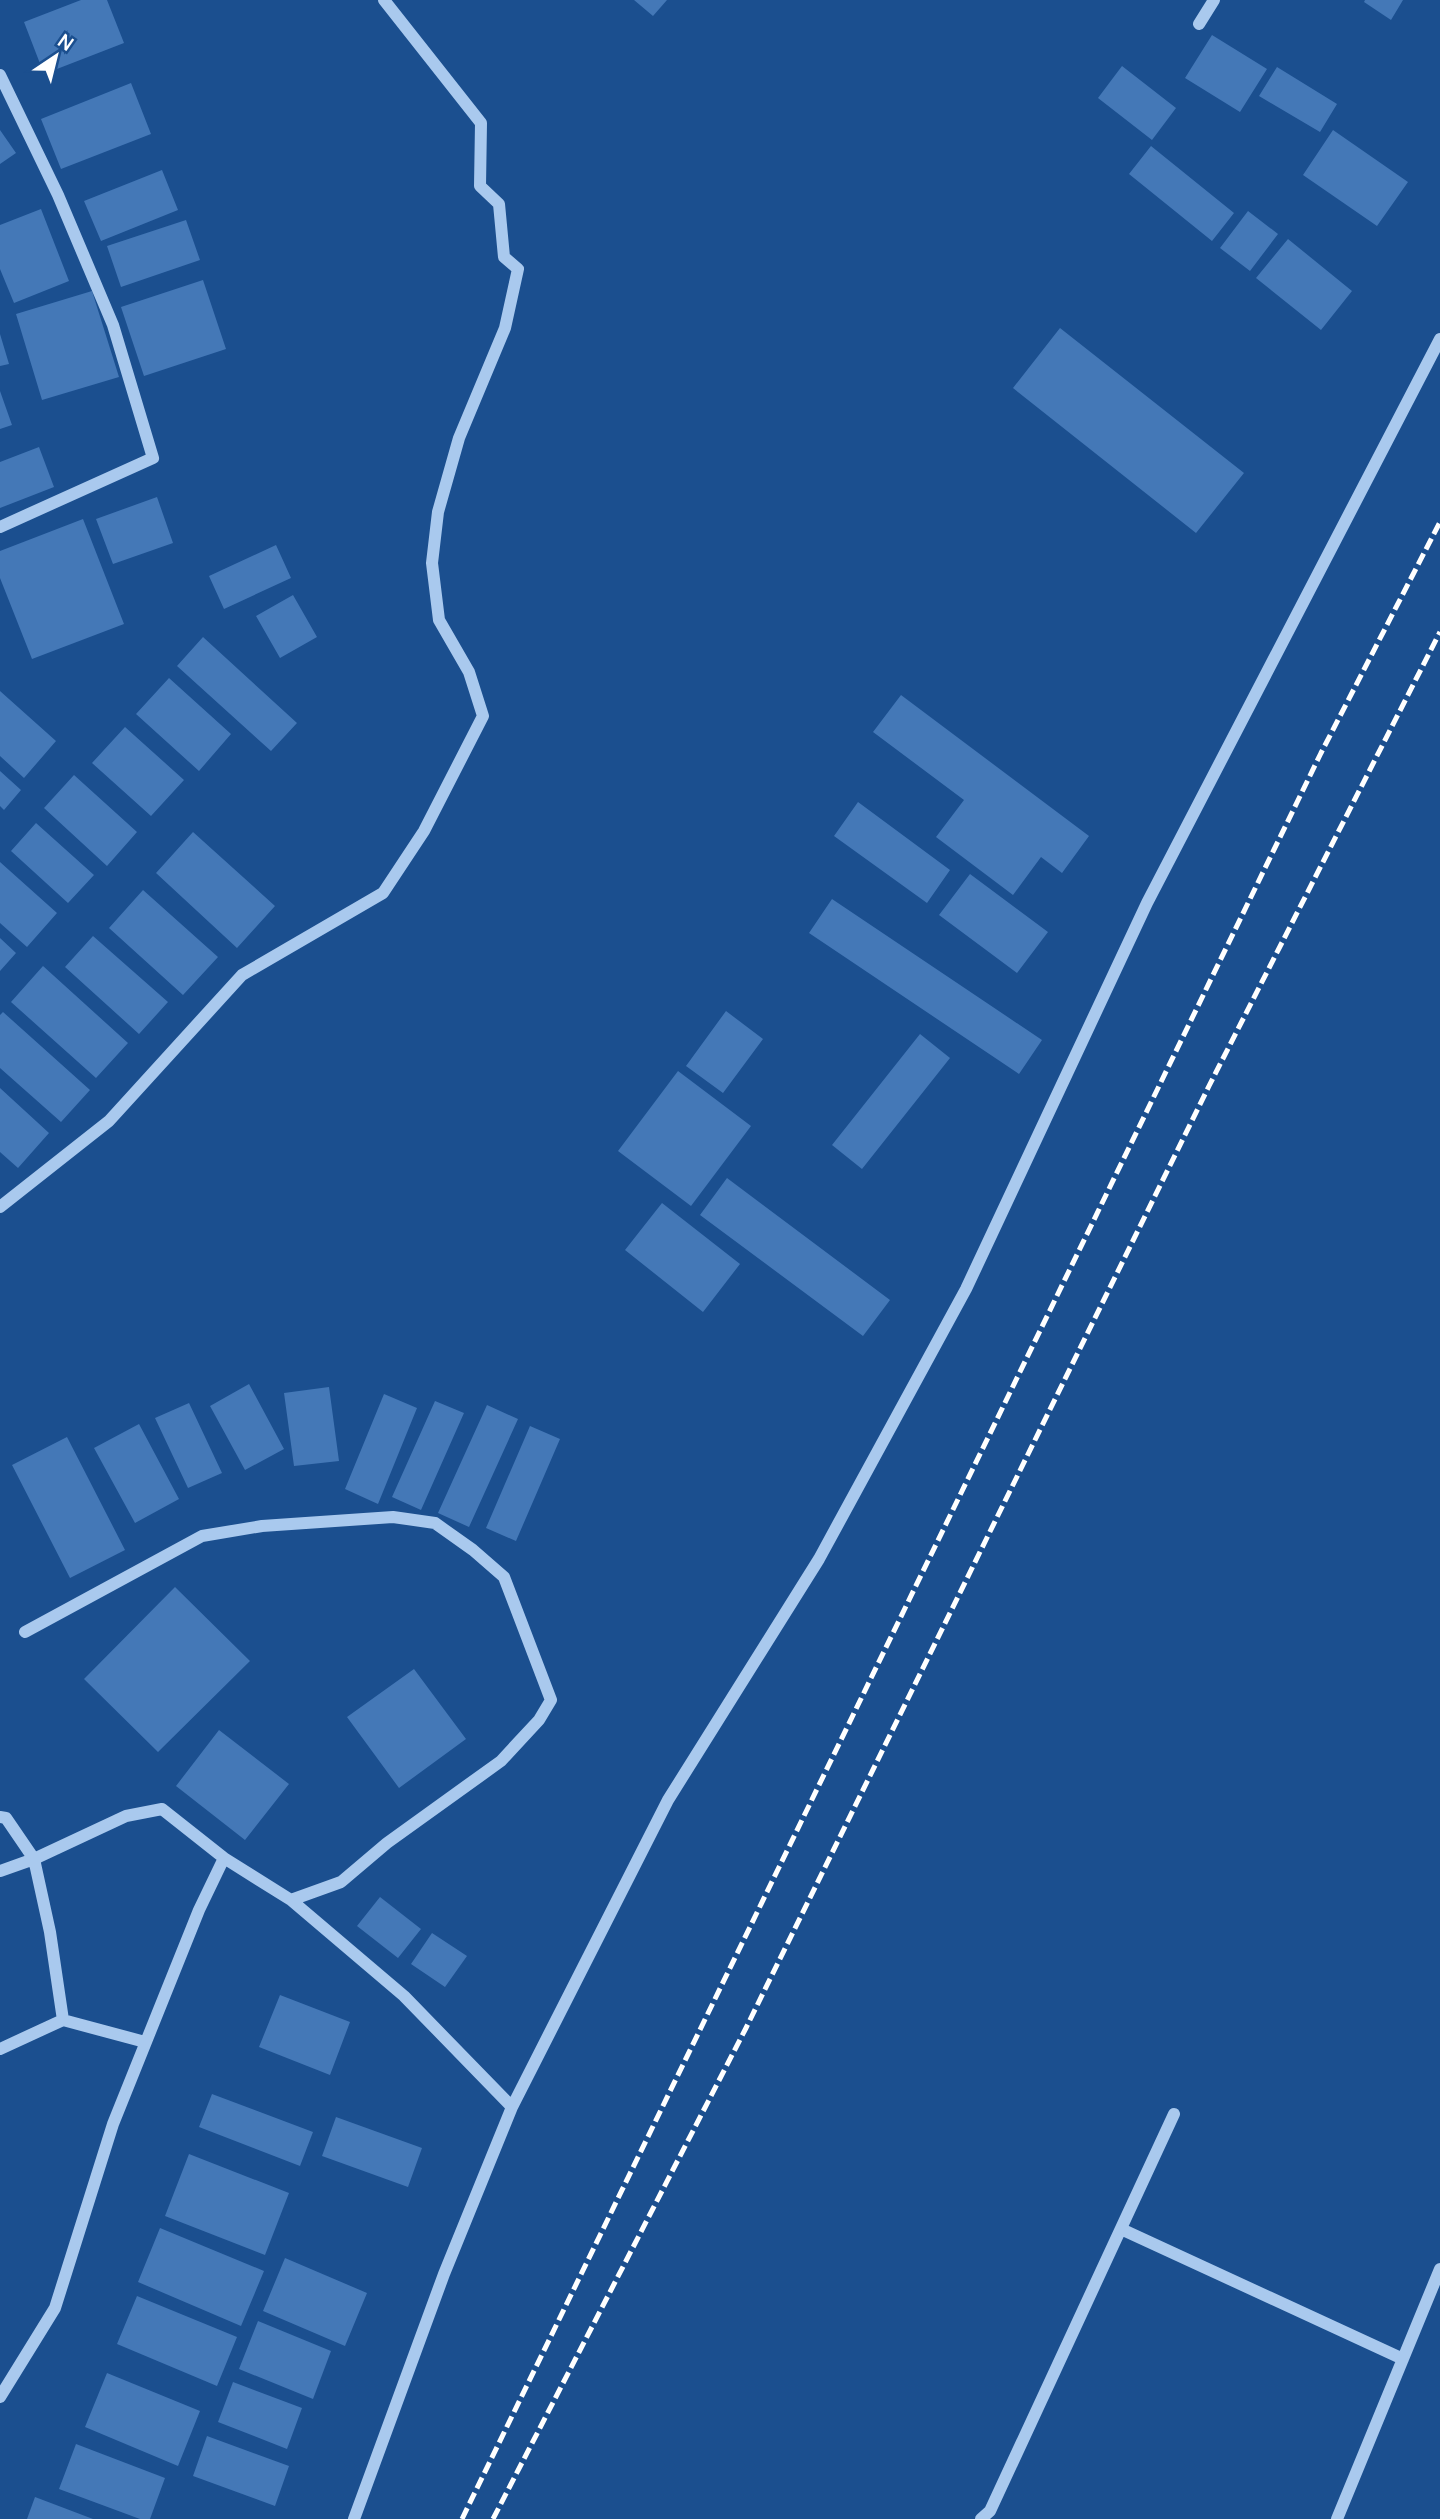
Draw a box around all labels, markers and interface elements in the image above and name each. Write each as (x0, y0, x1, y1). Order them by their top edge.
north arrow (21, 21, 91, 91)
text: N (53, 28, 79, 57)

